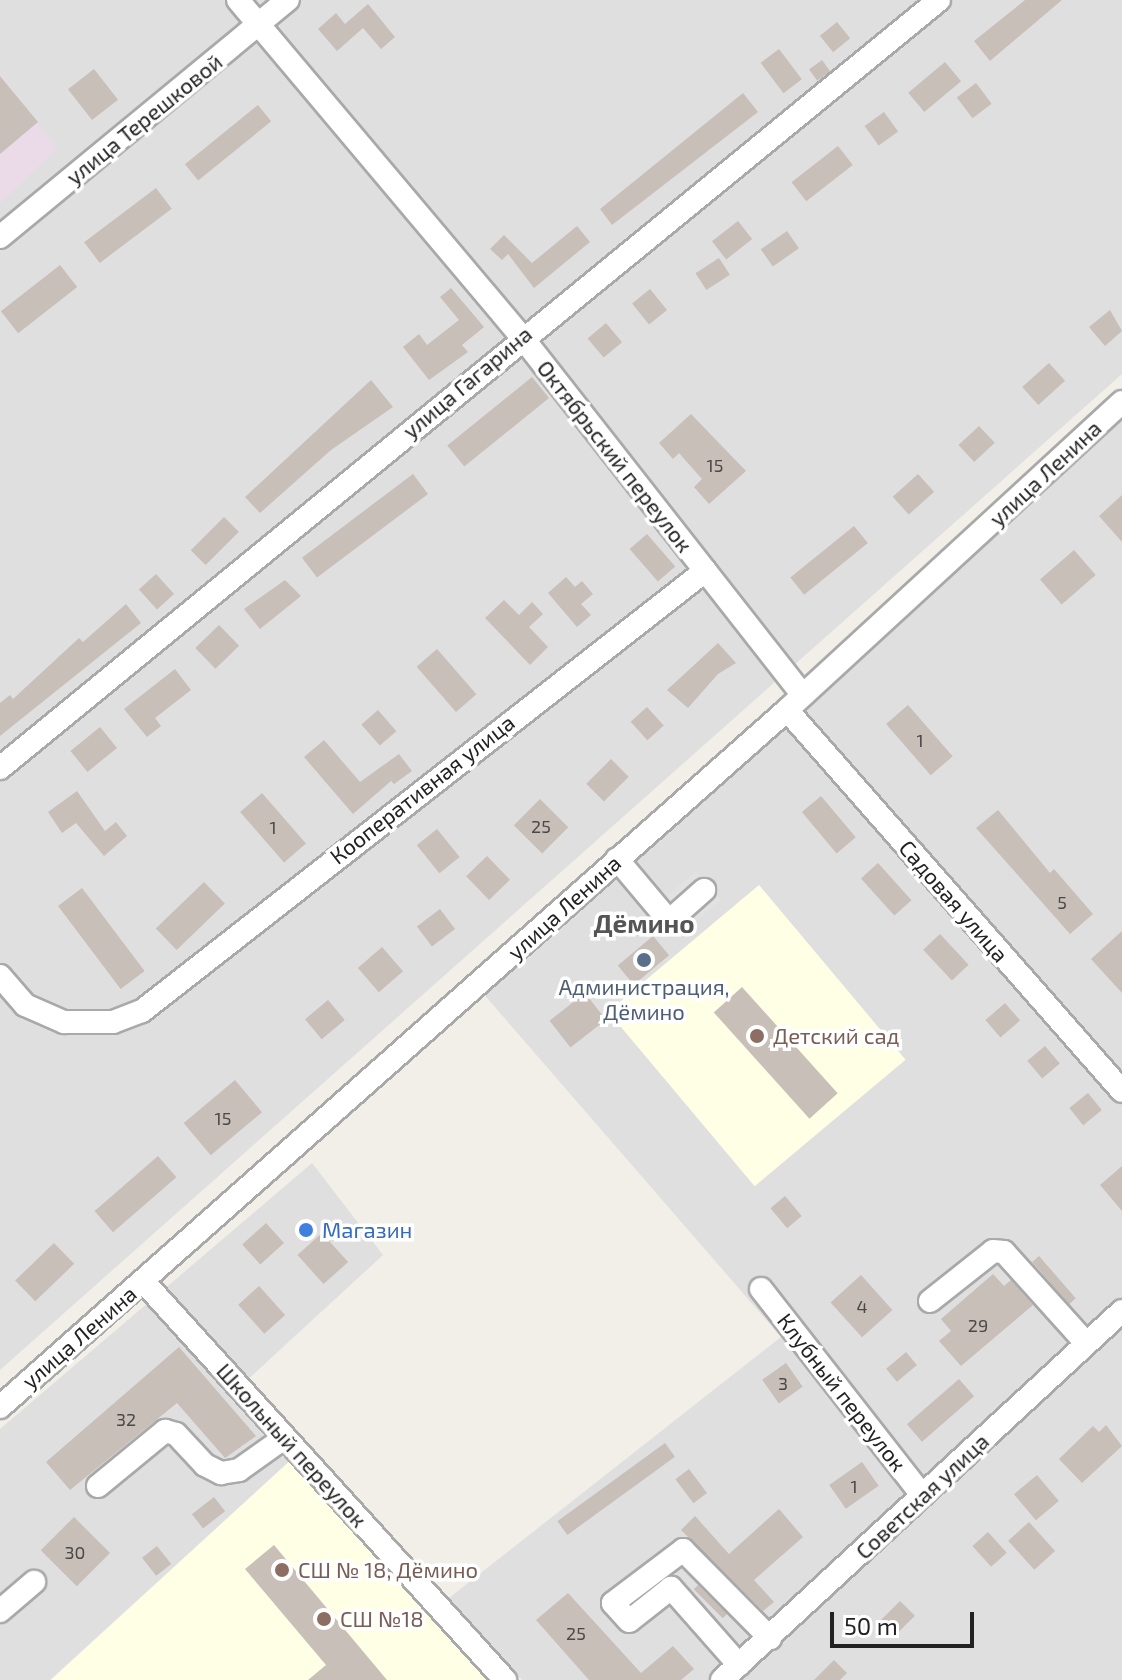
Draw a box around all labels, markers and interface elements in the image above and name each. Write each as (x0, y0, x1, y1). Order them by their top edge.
street label: улица Терешковой (61, 48, 227, 190)
street label: улица Гагарина (397, 320, 537, 444)
street label: Октябрьский переулок (532, 355, 698, 557)
street label: улица Ленина (984, 415, 1106, 531)
house number: 15 (707, 454, 723, 476)
street label: Кооперативная улица (325, 709, 519, 869)
house number: 1 (916, 729, 924, 751)
house number: 25 (531, 815, 551, 837)
house number: 1 (269, 816, 277, 838)
street label: Садовая улица (894, 835, 1014, 967)
street label: улица Ленина (502, 849, 626, 965)
house number: 5 (1057, 891, 1067, 913)
district label: Дёмино (593, 907, 695, 939)
marker: Администрация, Дёмино (635, 951, 653, 969)
place label: Администрация, Дёмино (558, 973, 730, 1024)
place label: Детский сад (773, 1023, 900, 1049)
marker: Детский сад (748, 1027, 766, 1045)
house number: 15 (215, 1107, 231, 1129)
place label: Магазин (322, 1217, 412, 1243)
marker: Магазин (297, 1221, 315, 1239)
street label: улица Ленина (16, 1280, 142, 1394)
house number: 4 (856, 1295, 868, 1317)
street label: Клубный переулок (772, 1308, 912, 1476)
house number: 29 (968, 1314, 988, 1336)
street label: Школьный переулок (211, 1358, 373, 1532)
house number: 3 (778, 1372, 788, 1394)
house number: 32 (116, 1408, 136, 1430)
street label: Советская улица (850, 1428, 994, 1564)
house number: 1 (850, 1475, 858, 1497)
house number: 30 (65, 1541, 85, 1563)
place label: СШ № 18, Дёмино (298, 1557, 478, 1583)
marker: СШ № 18, Дёмино (273, 1561, 291, 1579)
scale bar (834, 1596, 978, 1646)
place label: СШ №18 (340, 1606, 423, 1632)
marker: СШ №18 (315, 1610, 333, 1628)
text: 50 m (844, 1611, 898, 1640)
house number: 25 (566, 1622, 586, 1644)

